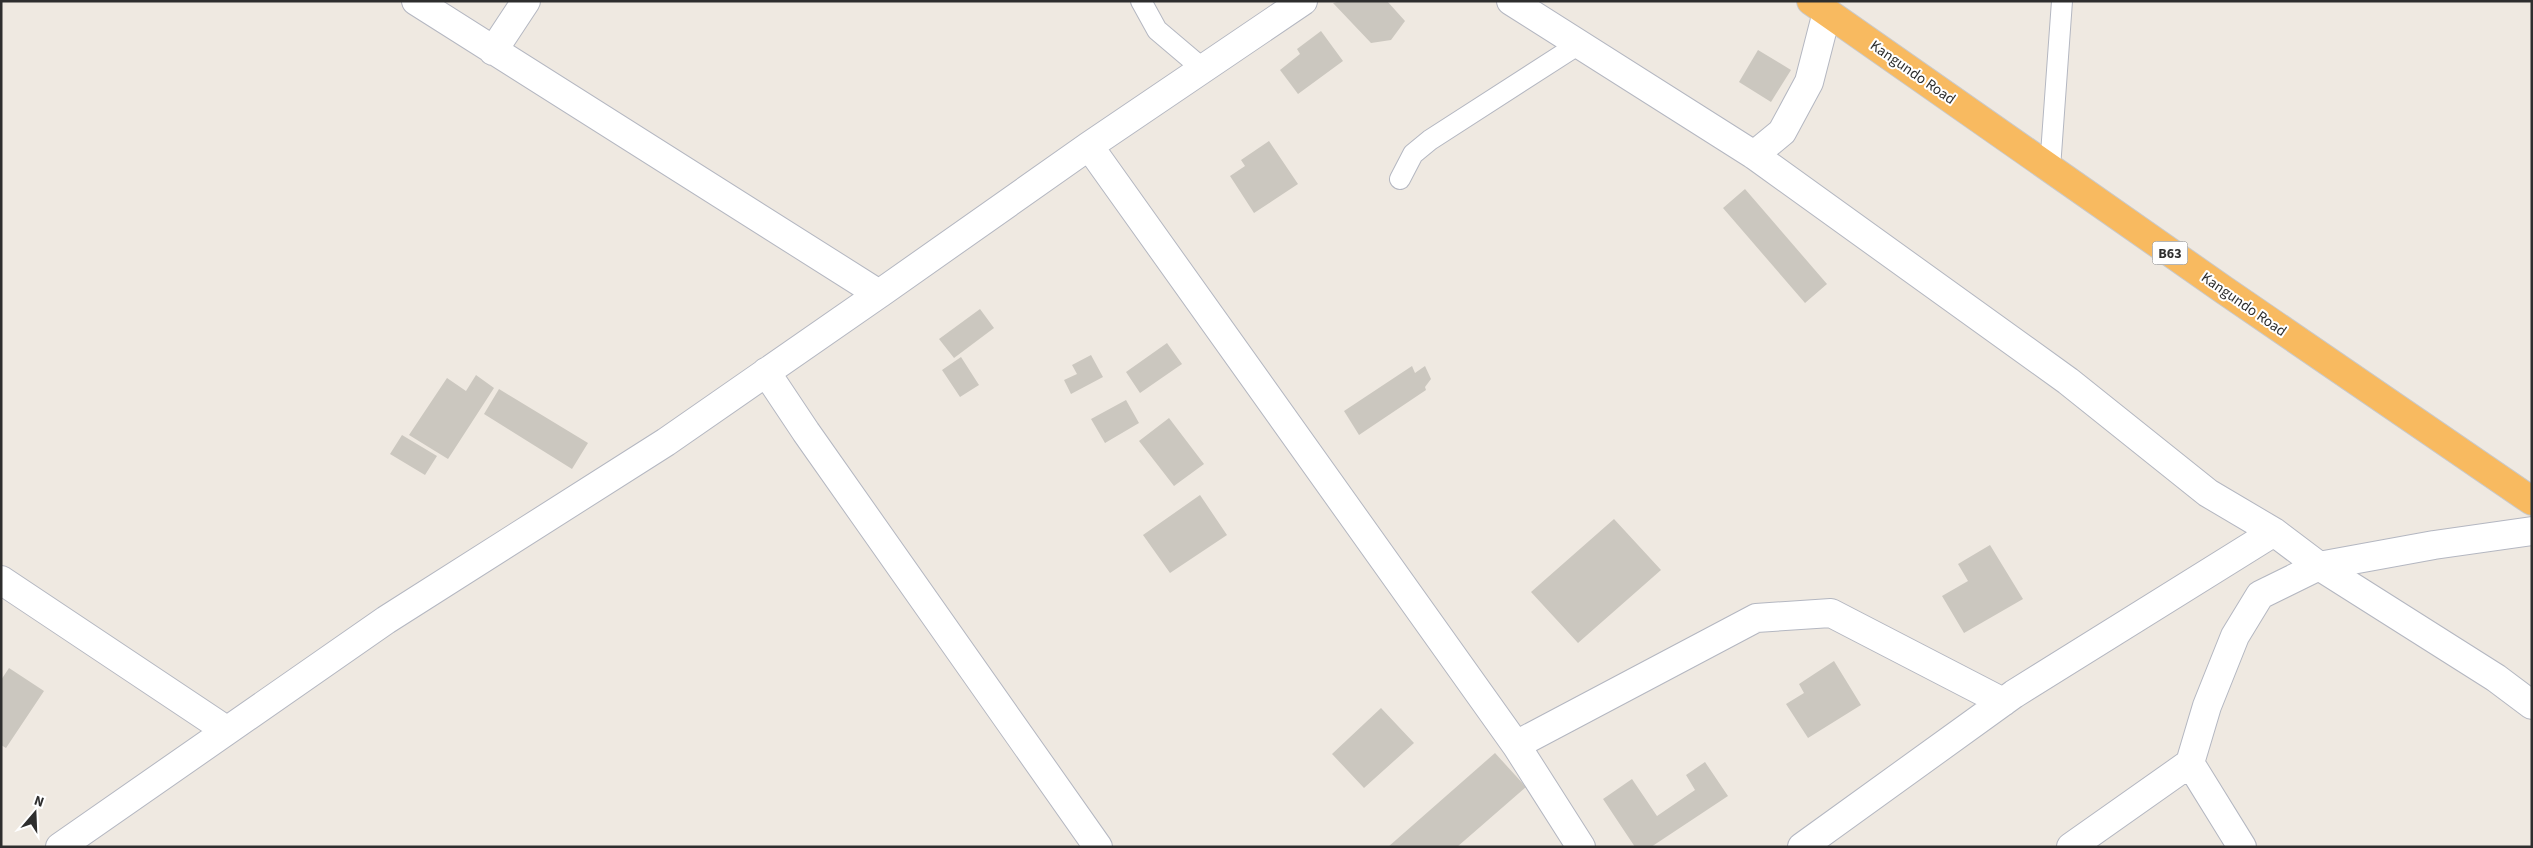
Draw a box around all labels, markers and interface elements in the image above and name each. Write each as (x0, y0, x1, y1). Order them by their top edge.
street label: Kangundo Road (1866, 35, 1960, 110)
road number: B63 (2152, 242, 2188, 264)
street label: Kangundo Road (2197, 267, 2291, 342)
north arrow (10, 788, 60, 838)
text: N (31, 791, 47, 813)

